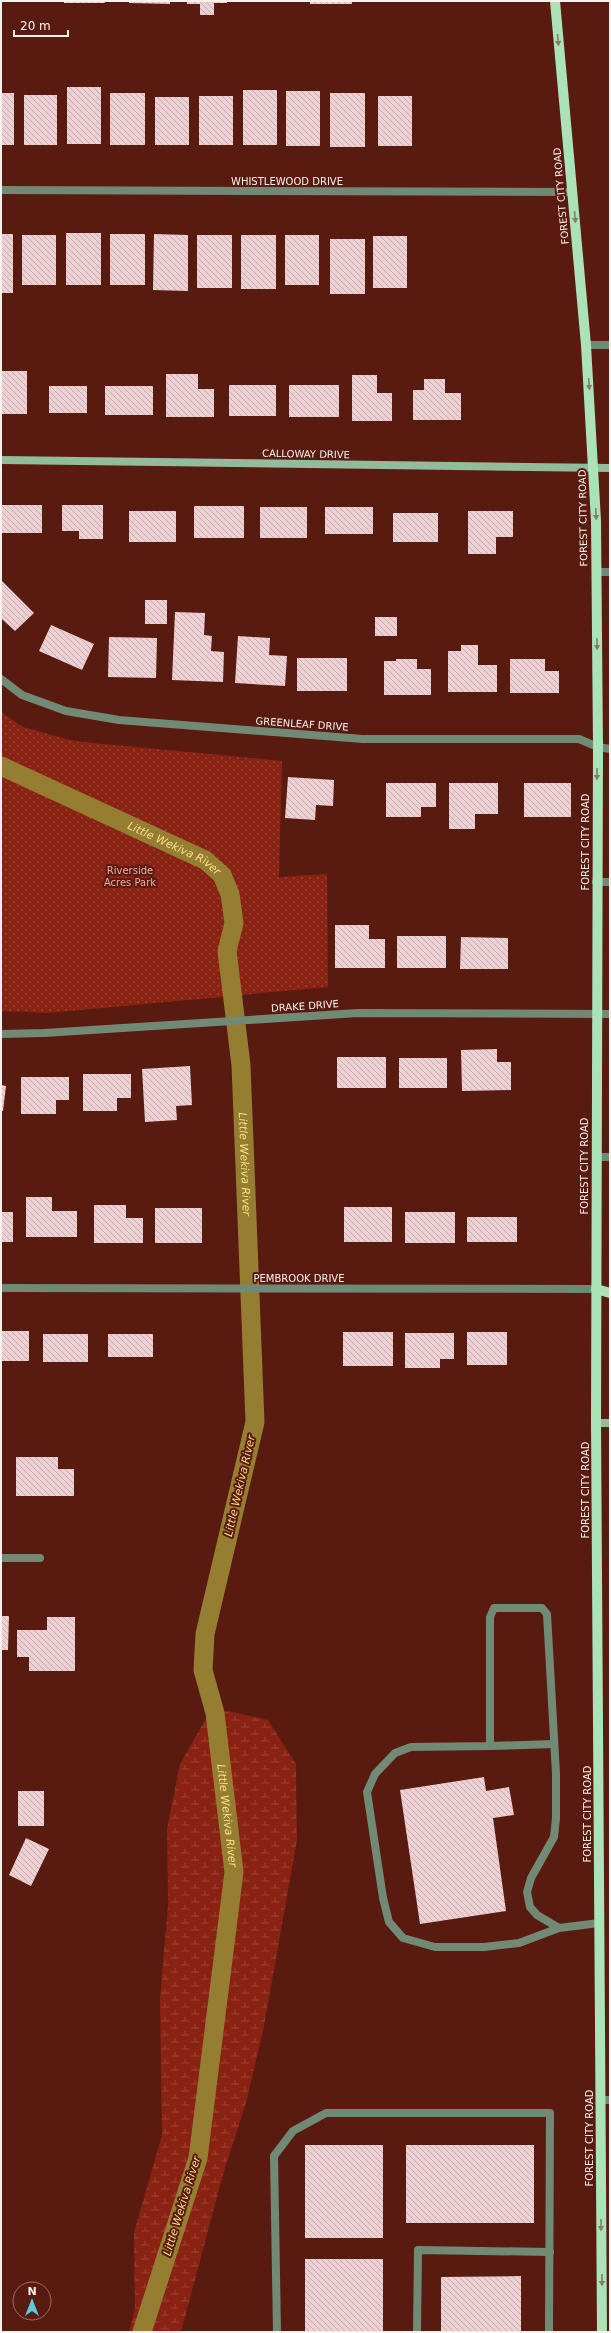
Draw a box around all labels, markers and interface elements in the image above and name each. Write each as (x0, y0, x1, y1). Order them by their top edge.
scale bar (14, 12, 68, 38)
text: 20 m (20, 19, 51, 33)
one-way arrow (555, 34, 562, 46)
street label: FOREST CITY ROAD (551, 147, 571, 245)
street label: WHISTLEWOOD DRIVE (231, 176, 343, 187)
one-way arrow (571, 211, 578, 223)
one-way arrow (586, 378, 593, 390)
street label: CALLOWAY DRIVE (262, 448, 350, 460)
street label: FOREST CITY ROAD (577, 469, 589, 567)
one-way arrow (592, 508, 599, 520)
one-way arrow (594, 638, 600, 651)
street label: GREENLEAF DRIVE (255, 715, 349, 733)
one-way arrow (594, 768, 600, 781)
street label: FOREST CITY ROAD (580, 793, 591, 891)
water label: Little Wekiva River (126, 819, 225, 879)
park label: Riverside Acres Park (104, 865, 156, 888)
street label: DRAKE DRIVE (271, 998, 339, 1014)
water label: Little Wekiva River (236, 1112, 253, 1218)
street label: FOREST CITY ROAD (579, 1117, 590, 1215)
street label: PEMBROOK DRIVE (253, 1273, 345, 1284)
water label: Little Wekiva River (222, 1433, 258, 1538)
street label: FOREST CITY ROAD (580, 1441, 591, 1539)
water label: Little Wekiva River (215, 1763, 240, 1869)
street label: FOREST CITY ROAD (582, 1765, 593, 1863)
street label: FOREST CITY ROAD (584, 2089, 595, 2187)
water label: Little Wekiva River (161, 2153, 204, 2257)
one-way arrow (598, 2219, 605, 2231)
one-way arrow (599, 2274, 605, 2287)
north arrow (12, 2281, 52, 2321)
text: N (27, 2285, 37, 2298)

